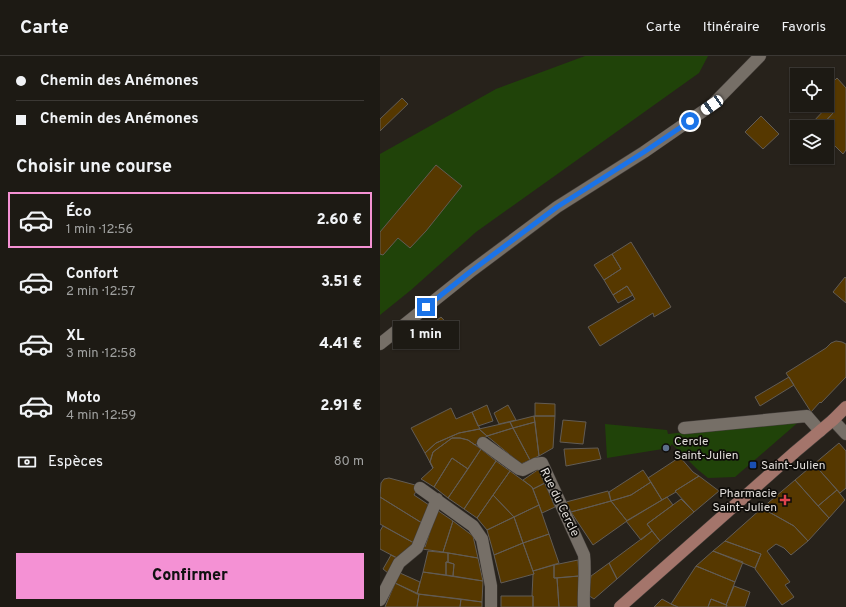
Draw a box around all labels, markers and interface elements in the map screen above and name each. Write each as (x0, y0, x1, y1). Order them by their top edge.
text: Carte (20, 16, 69, 40)
text: Carte (646, 19, 681, 36)
text: Itinéraire (703, 19, 760, 36)
text: Favoris (782, 19, 826, 36)
map controls (790, 68, 834, 164)
button: locate (790, 68, 834, 112)
text: Chemin des Anémones (40, 72, 199, 91)
car (699, 93, 725, 117)
text: Chemin des Anémones (40, 110, 199, 129)
route start (681, 112, 699, 130)
button: layers (790, 120, 834, 164)
text: Choisir une course (16, 156, 172, 179)
icon: car (18, 202, 54, 238)
text: Éco (66, 203, 91, 222)
text: 2.60 € (316, 211, 362, 230)
text: 1 min · 12:56 (66, 222, 133, 238)
icon: car (18, 264, 54, 300)
text: Confort (66, 265, 118, 284)
text: 3.51 € (321, 273, 362, 292)
text: 2 min · 12:57 (66, 284, 135, 300)
route end (417, 298, 435, 316)
callout: 1 min (393, 321, 459, 349)
icon: car (18, 326, 54, 362)
text: XL (66, 327, 84, 346)
text: 1 min (410, 327, 442, 343)
text: 4.41 € (319, 335, 362, 354)
text: 3 min · 12:58 (66, 346, 136, 362)
icon: car (18, 388, 54, 424)
text: Moto (66, 389, 101, 408)
text: 2.91 € (320, 397, 362, 416)
text: 4 min · 12:59 (66, 408, 136, 424)
place label: Cercle Saint-Julien (674, 434, 739, 464)
marker: Cercle Saint-Julien (661, 443, 671, 453)
icon: cash (16, 451, 38, 473)
text: Espèces (48, 453, 103, 472)
text: 80 m (334, 454, 364, 470)
place label: Saint-Julien (761, 458, 826, 474)
marker: Saint-Julien (748, 460, 758, 470)
street label: Rue du Cercle (536, 465, 583, 539)
place label: Pharmacie Saint-Julien (712, 486, 777, 516)
marker: Pharmacie Saint-Julien (780, 495, 790, 505)
button: Confirmer (16, 553, 364, 599)

